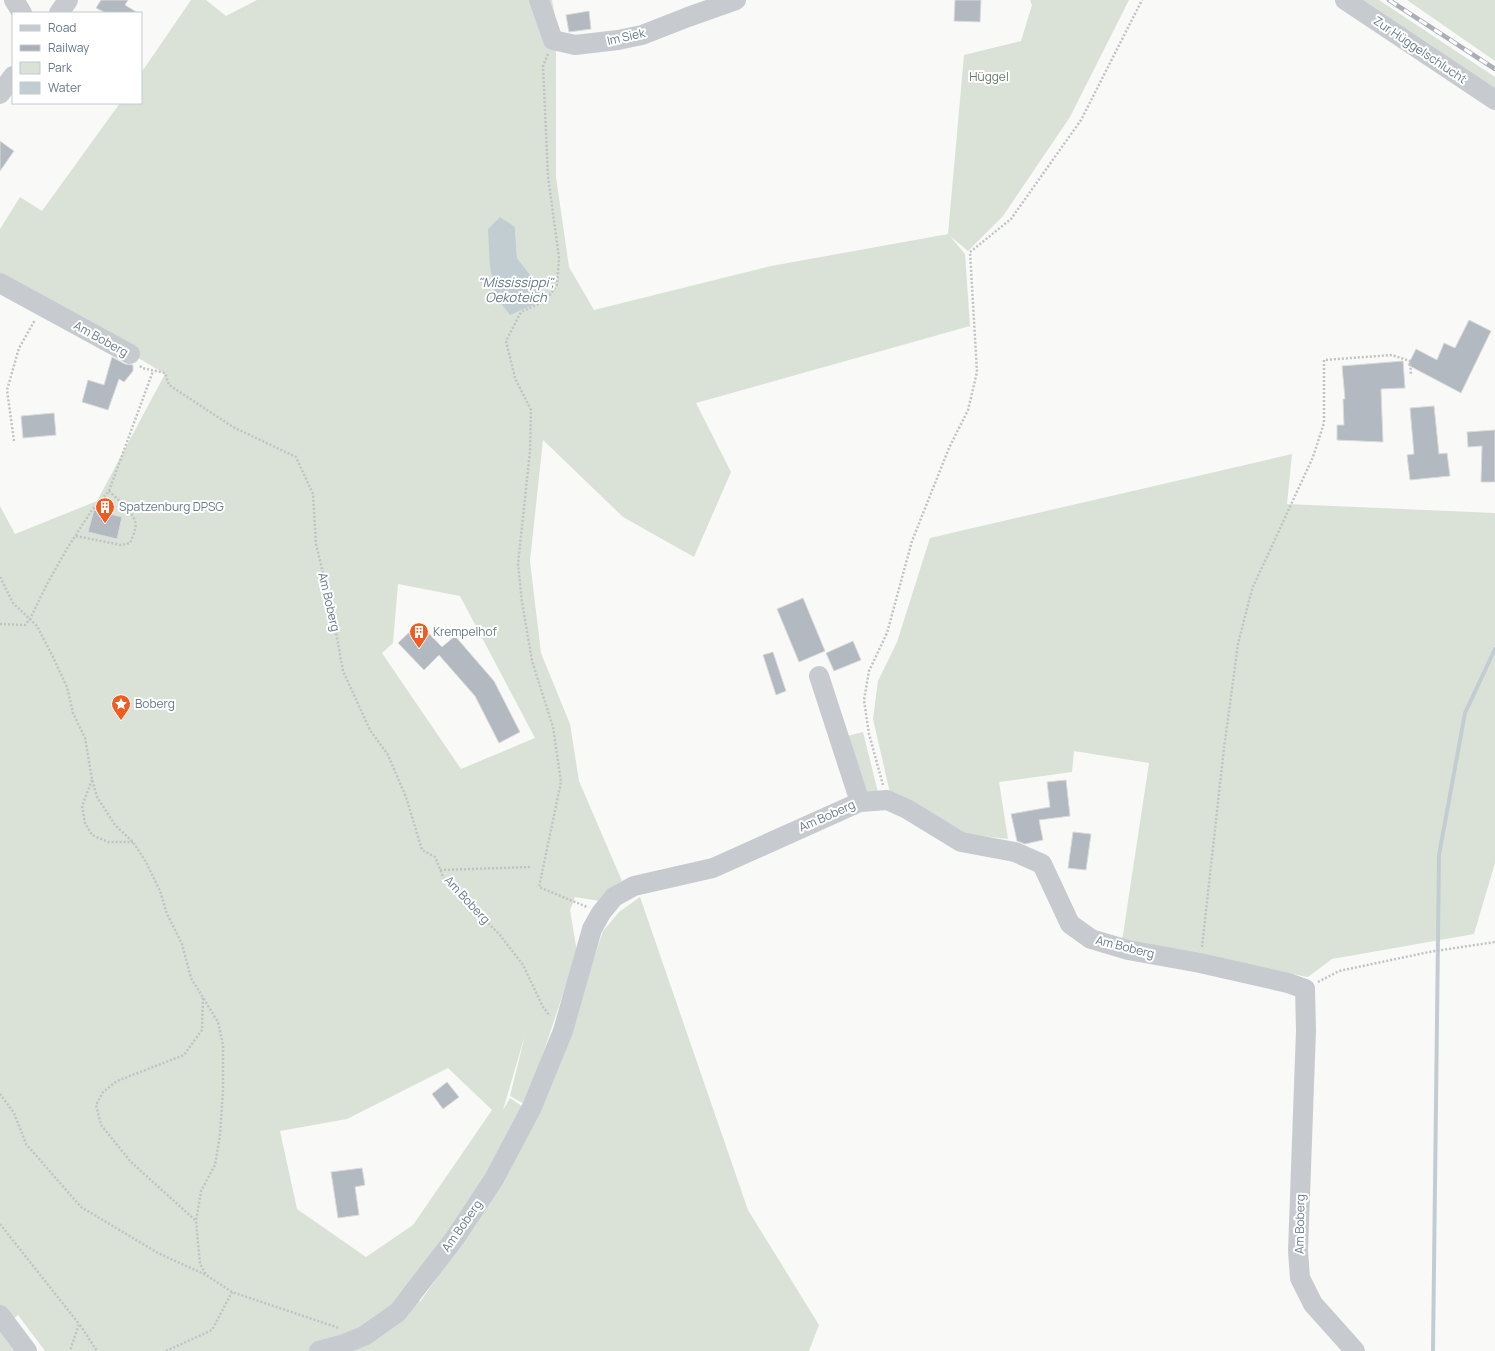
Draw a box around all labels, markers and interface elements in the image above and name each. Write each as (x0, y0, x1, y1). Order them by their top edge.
legend (12, 12, 142, 104)
street label: Zur Hüggelschlucht (1370, 12, 1470, 87)
text: Road (48, 19, 76, 36)
street label: Im Siek (605, 24, 648, 49)
text: Railway (48, 39, 90, 56)
text: Park (48, 59, 73, 76)
park label: Hüggel (969, 68, 1009, 85)
text: Water (48, 79, 82, 96)
water label: "Mississippi", Oekoteich (478, 273, 556, 306)
street label: Am Boberg (71, 317, 132, 361)
building icon: Spatzenburg DPSG (94, 496, 116, 524)
place label: Spatzenburg DPSG (119, 498, 224, 515)
street label: Am Boberg (314, 571, 345, 633)
building icon: Krempelhof (408, 621, 430, 649)
place label: Krempelhof (433, 623, 497, 640)
place icon: Boberg (110, 693, 132, 721)
place label: Boberg (135, 695, 175, 712)
street label: Am Boberg (796, 796, 858, 836)
street label: Am Boberg (441, 872, 494, 927)
street label: Am Boberg (1094, 931, 1156, 962)
street label: Am Boberg (1290, 1194, 1309, 1254)
street label: Am Boberg (437, 1196, 486, 1255)

